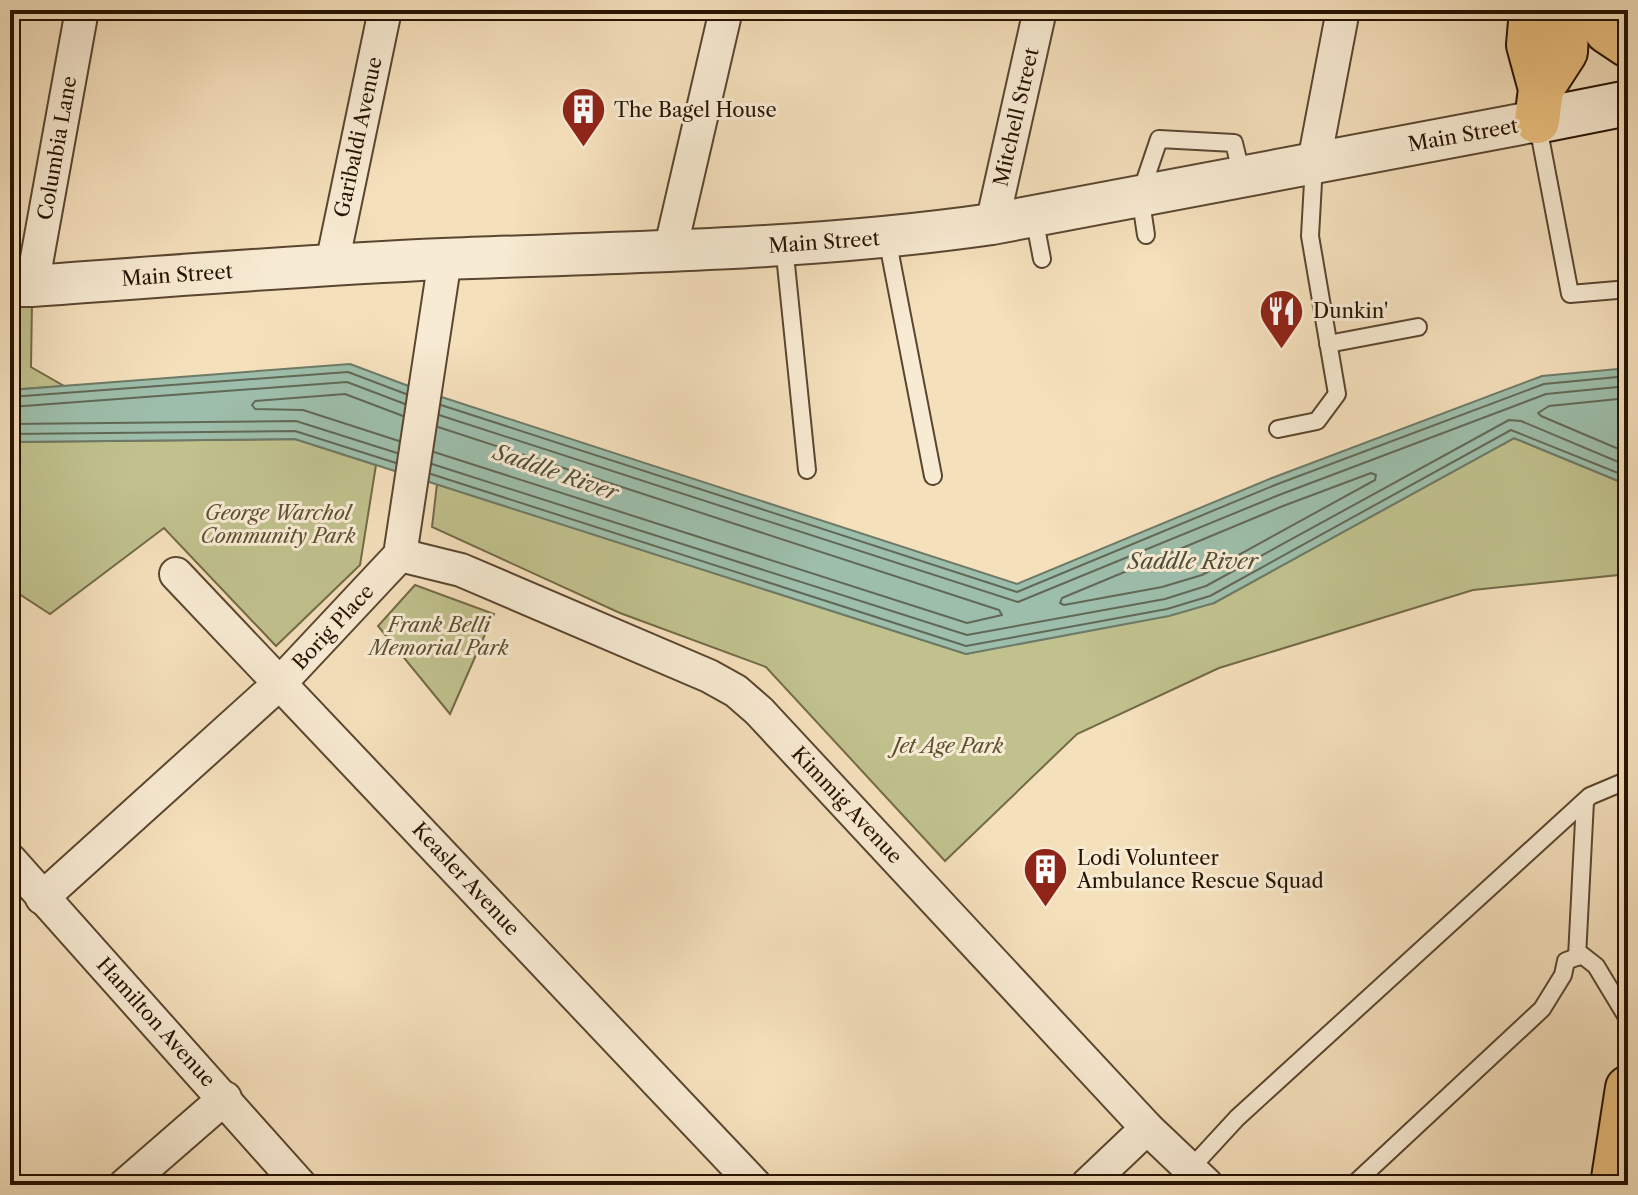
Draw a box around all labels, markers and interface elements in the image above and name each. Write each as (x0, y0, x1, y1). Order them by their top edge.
street label: Mitchell Street (988, 45, 1044, 189)
street label: Garibaldi Avenue (329, 54, 387, 220)
street label: Columbia Lane (33, 74, 81, 222)
building icon: The Bagel House (559, 86, 607, 149)
place label: The Bagel House (614, 98, 777, 122)
street label: Main Street (1406, 114, 1520, 156)
street label: Main Street (768, 226, 880, 258)
street label: Main Street (121, 259, 233, 291)
restaurant icon: Dunkin' (1258, 287, 1306, 350)
place label: Dunkin' (1313, 299, 1388, 323)
water label: Saddle River (488, 438, 623, 507)
park label: George Warchol Community Park (200, 501, 356, 548)
water label: Saddle River (1126, 548, 1260, 575)
street label: Borig Place (287, 579, 379, 675)
park label: Frank Belli Memorial Park (367, 613, 509, 660)
park label: Jet Age Park (887, 734, 1004, 758)
street label: Kimmig Avenue (787, 742, 907, 868)
street label: Keasler Avenue (407, 817, 525, 941)
building icon: Lodi Volunteer Ambulance Rescue Squad (1022, 845, 1070, 908)
place label: Lodi Volunteer Ambulance Rescue Squad (1076, 846, 1324, 893)
street label: Hamilton Avenue (92, 952, 220, 1092)

